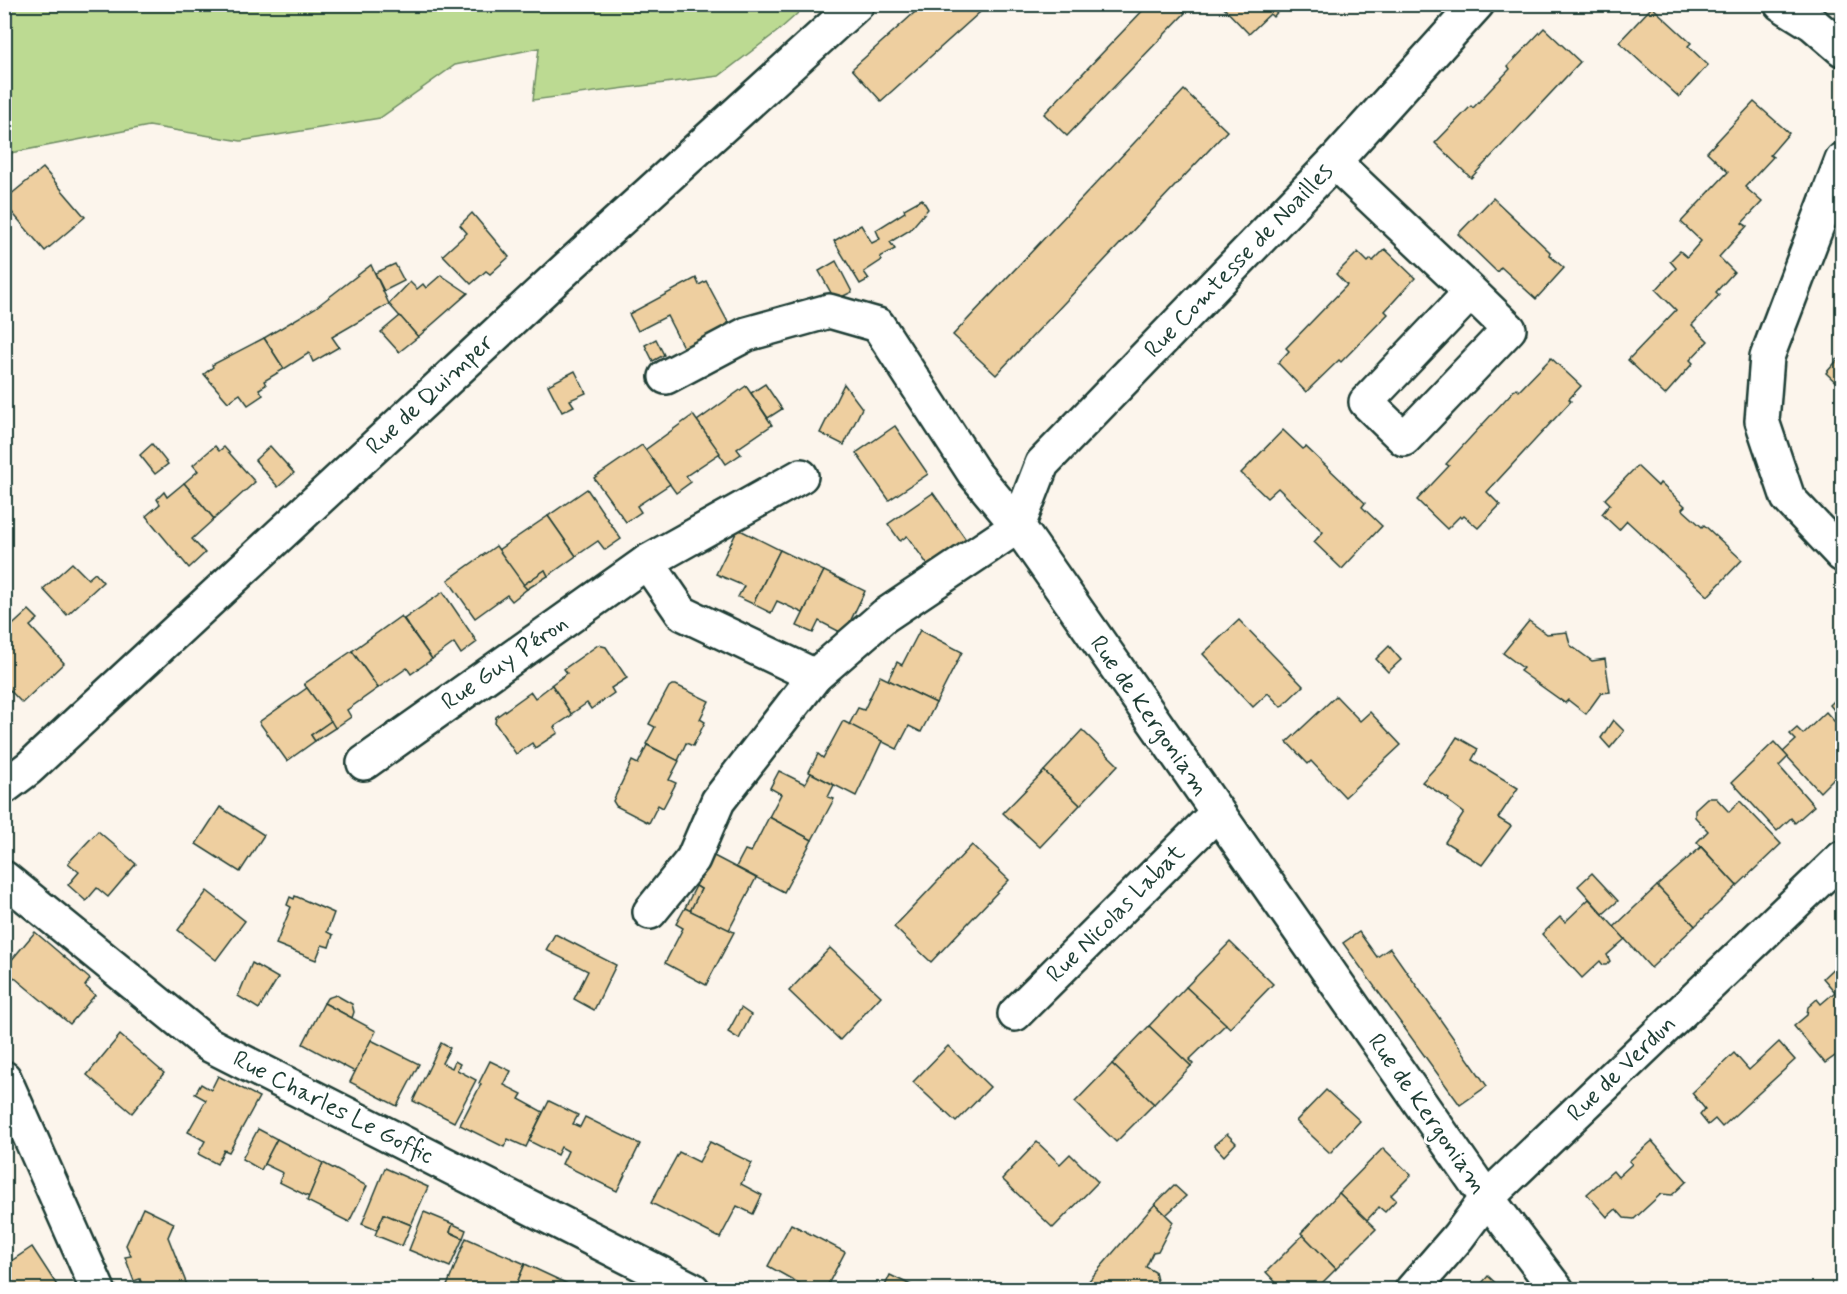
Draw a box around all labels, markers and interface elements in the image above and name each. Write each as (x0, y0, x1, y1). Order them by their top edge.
street label: Rue Comtesse de Noailles (1138, 157, 1340, 365)
street label: Rue de Quimper (360, 328, 500, 462)
street label: Rue Guy Péron (436, 608, 574, 718)
street label: Rue de Kergoniam (1082, 630, 1216, 802)
street label: Rue Nicolas Labat (1040, 838, 1192, 990)
street label: Rue de Verdun (1561, 1009, 1683, 1129)
street label: Rue de Kergoniam (1360, 1028, 1494, 1200)
street label: Rue Charles Le Goffic (227, 1044, 439, 1172)

